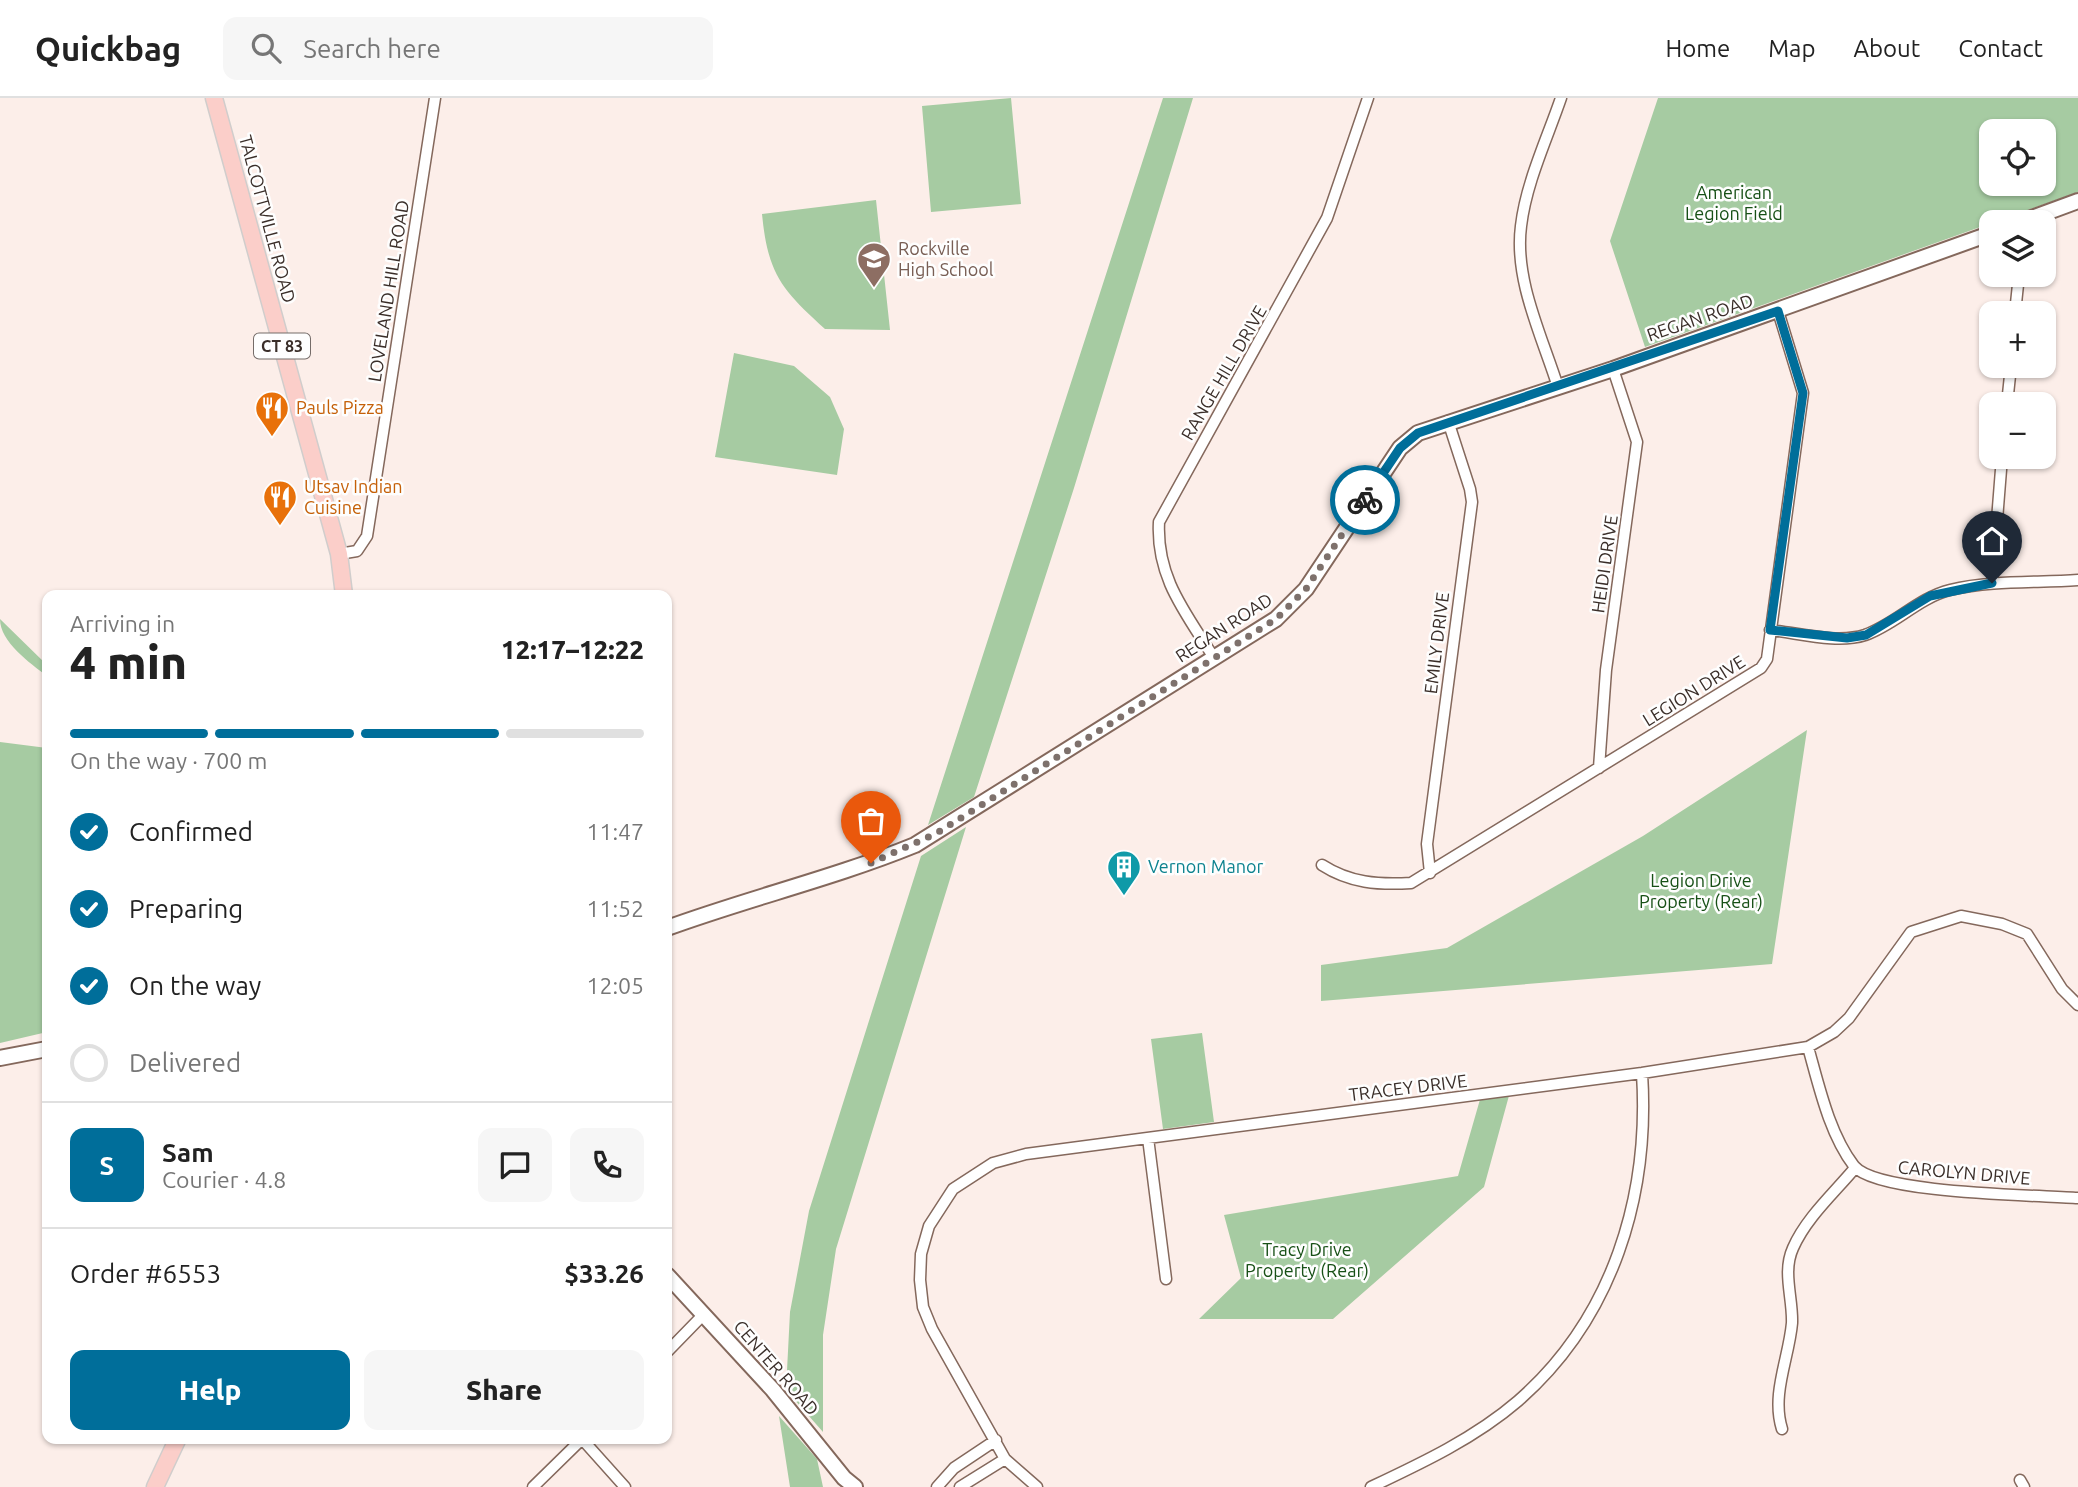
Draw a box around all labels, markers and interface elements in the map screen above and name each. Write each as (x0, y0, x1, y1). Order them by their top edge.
search box (223, 17, 713, 80)
icon: search (247, 29, 285, 67)
text: Quickbag (35, 30, 181, 67)
text: Search here (303, 34, 441, 63)
text: Home (1665, 35, 1730, 62)
text: Map (1768, 35, 1815, 62)
text: About (1853, 35, 1920, 62)
text: Contact (1958, 35, 2043, 62)
map controls (1979, 119, 2056, 469)
button: locate (1979, 119, 2056, 196)
street label: TALCOTTVILLE ROAD (236, 133, 300, 305)
park label: American Legion Field (1685, 182, 1783, 223)
street label: LOVELAND HILL ROAD (364, 198, 412, 383)
button: layers (1979, 210, 2056, 287)
place label: Rockville High School (898, 238, 994, 279)
school or university icon: Rockville High School (855, 240, 893, 289)
street label: REGAN ROAD (1644, 290, 1755, 345)
button: + (1979, 301, 2056, 378)
street label: RANGE HILL DRIVE (1176, 302, 1270, 443)
road number: CT 83 (254, 334, 310, 358)
restaurant icon: Pauls Pizza (253, 389, 291, 438)
button: − (1979, 392, 2056, 469)
place label: Pauls Pizza (296, 397, 384, 417)
courier (1330, 465, 1400, 535)
place label: Utsav Indian Cuisine (304, 476, 403, 517)
restaurant icon: Utsav Indian Cuisine (261, 478, 299, 527)
icon: bike (1346, 481, 1384, 519)
pin (1962, 511, 2022, 583)
street label: HEIDI DRIVE (1587, 514, 1621, 614)
icon: home (1973, 522, 2011, 560)
street label: REGAN ROAD (1171, 589, 1275, 666)
street label: EMILY DRIVE (1420, 591, 1452, 695)
text: Arriving in (70, 611, 175, 636)
text: 12:17–12:22 (501, 635, 644, 664)
text: 4 min (70, 636, 187, 688)
street label: LEGION DRIVE (1639, 651, 1748, 730)
text: On the way · 700 m (70, 748, 267, 773)
pin (841, 791, 901, 863)
icon: bag (852, 802, 890, 840)
icon: check (70, 813, 108, 851)
text: Confirmed (129, 817, 253, 846)
text: 11:47 (586, 819, 644, 844)
building icon: Vernon Manor (1105, 848, 1143, 897)
place label: Vernon Manor (1148, 856, 1263, 876)
park label: Legion Drive Property (Rear) (1639, 870, 1763, 912)
icon: check (70, 890, 108, 928)
text: Preparing (129, 894, 243, 923)
text: 11:52 (586, 896, 644, 921)
icon: check (70, 967, 108, 1005)
text: On the way (129, 971, 261, 1000)
text: 12:05 (586, 973, 644, 998)
text: Delivered (129, 1048, 241, 1077)
street label: TRACEY DRIVE (1348, 1070, 1468, 1104)
button: chat (478, 1128, 552, 1202)
button: phone (570, 1128, 644, 1202)
text: Sam (162, 1138, 214, 1167)
text: S (100, 1151, 114, 1180)
street label: CAROLYN DRIVE (1897, 1156, 2031, 1188)
text: Courier · 4.8 (162, 1167, 286, 1192)
park label: Tracy Drive Property (Rear) (1245, 1239, 1369, 1281)
text: Order #6553 (70, 1259, 221, 1288)
text: $33.26 (564, 1259, 644, 1288)
street label: CENTER ROAD (730, 1316, 823, 1419)
button: Help (70, 1350, 350, 1430)
button: Share (364, 1350, 644, 1430)

